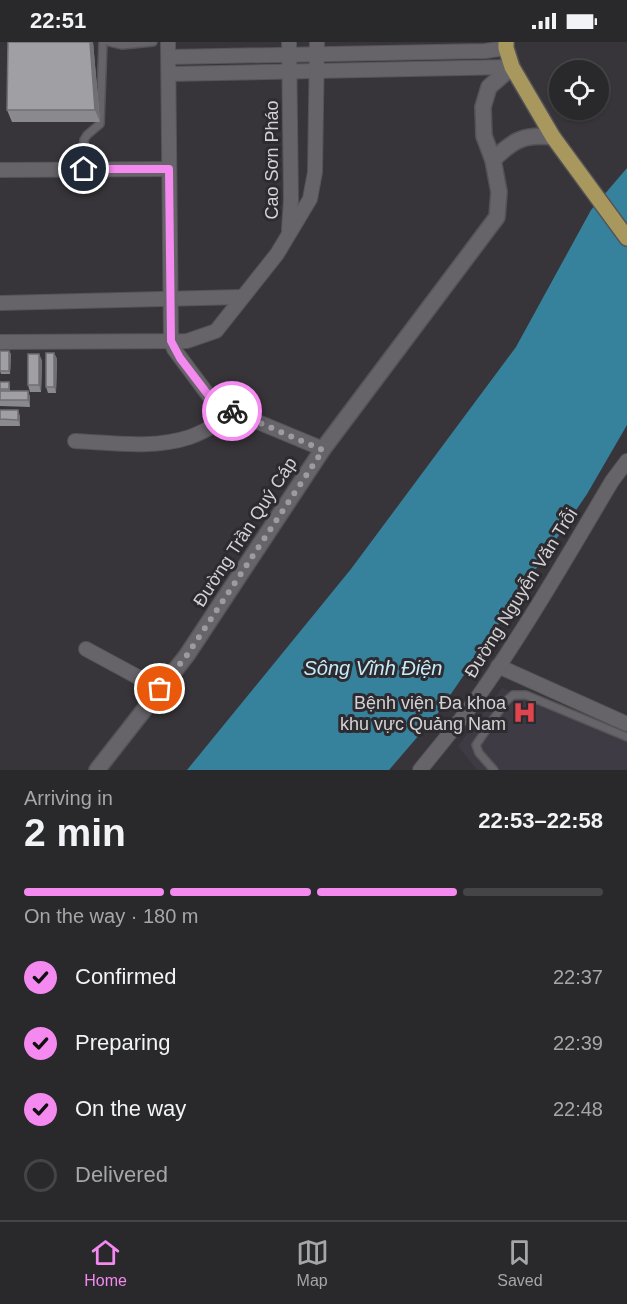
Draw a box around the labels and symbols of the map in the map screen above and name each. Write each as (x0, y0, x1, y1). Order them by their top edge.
street label: Cao Sơn Pháo (262, 101, 282, 219)
pin (58, 143, 109, 194)
courier (202, 381, 262, 441)
street label: Đường Trần Quý Cáp (189, 454, 301, 610)
street label: Đường Nguyễn Văn Trỗi (460, 504, 581, 681)
water label: Sông Vĩnh Điện (304, 657, 442, 679)
pin (134, 663, 185, 714)
place label: Bệnh viện Đa khoa khu vực Quảng Nam (340, 693, 507, 734)
hospital icon: Bệnh viện Đa khoa khu vực Quảng Nam (511, 700, 537, 726)

